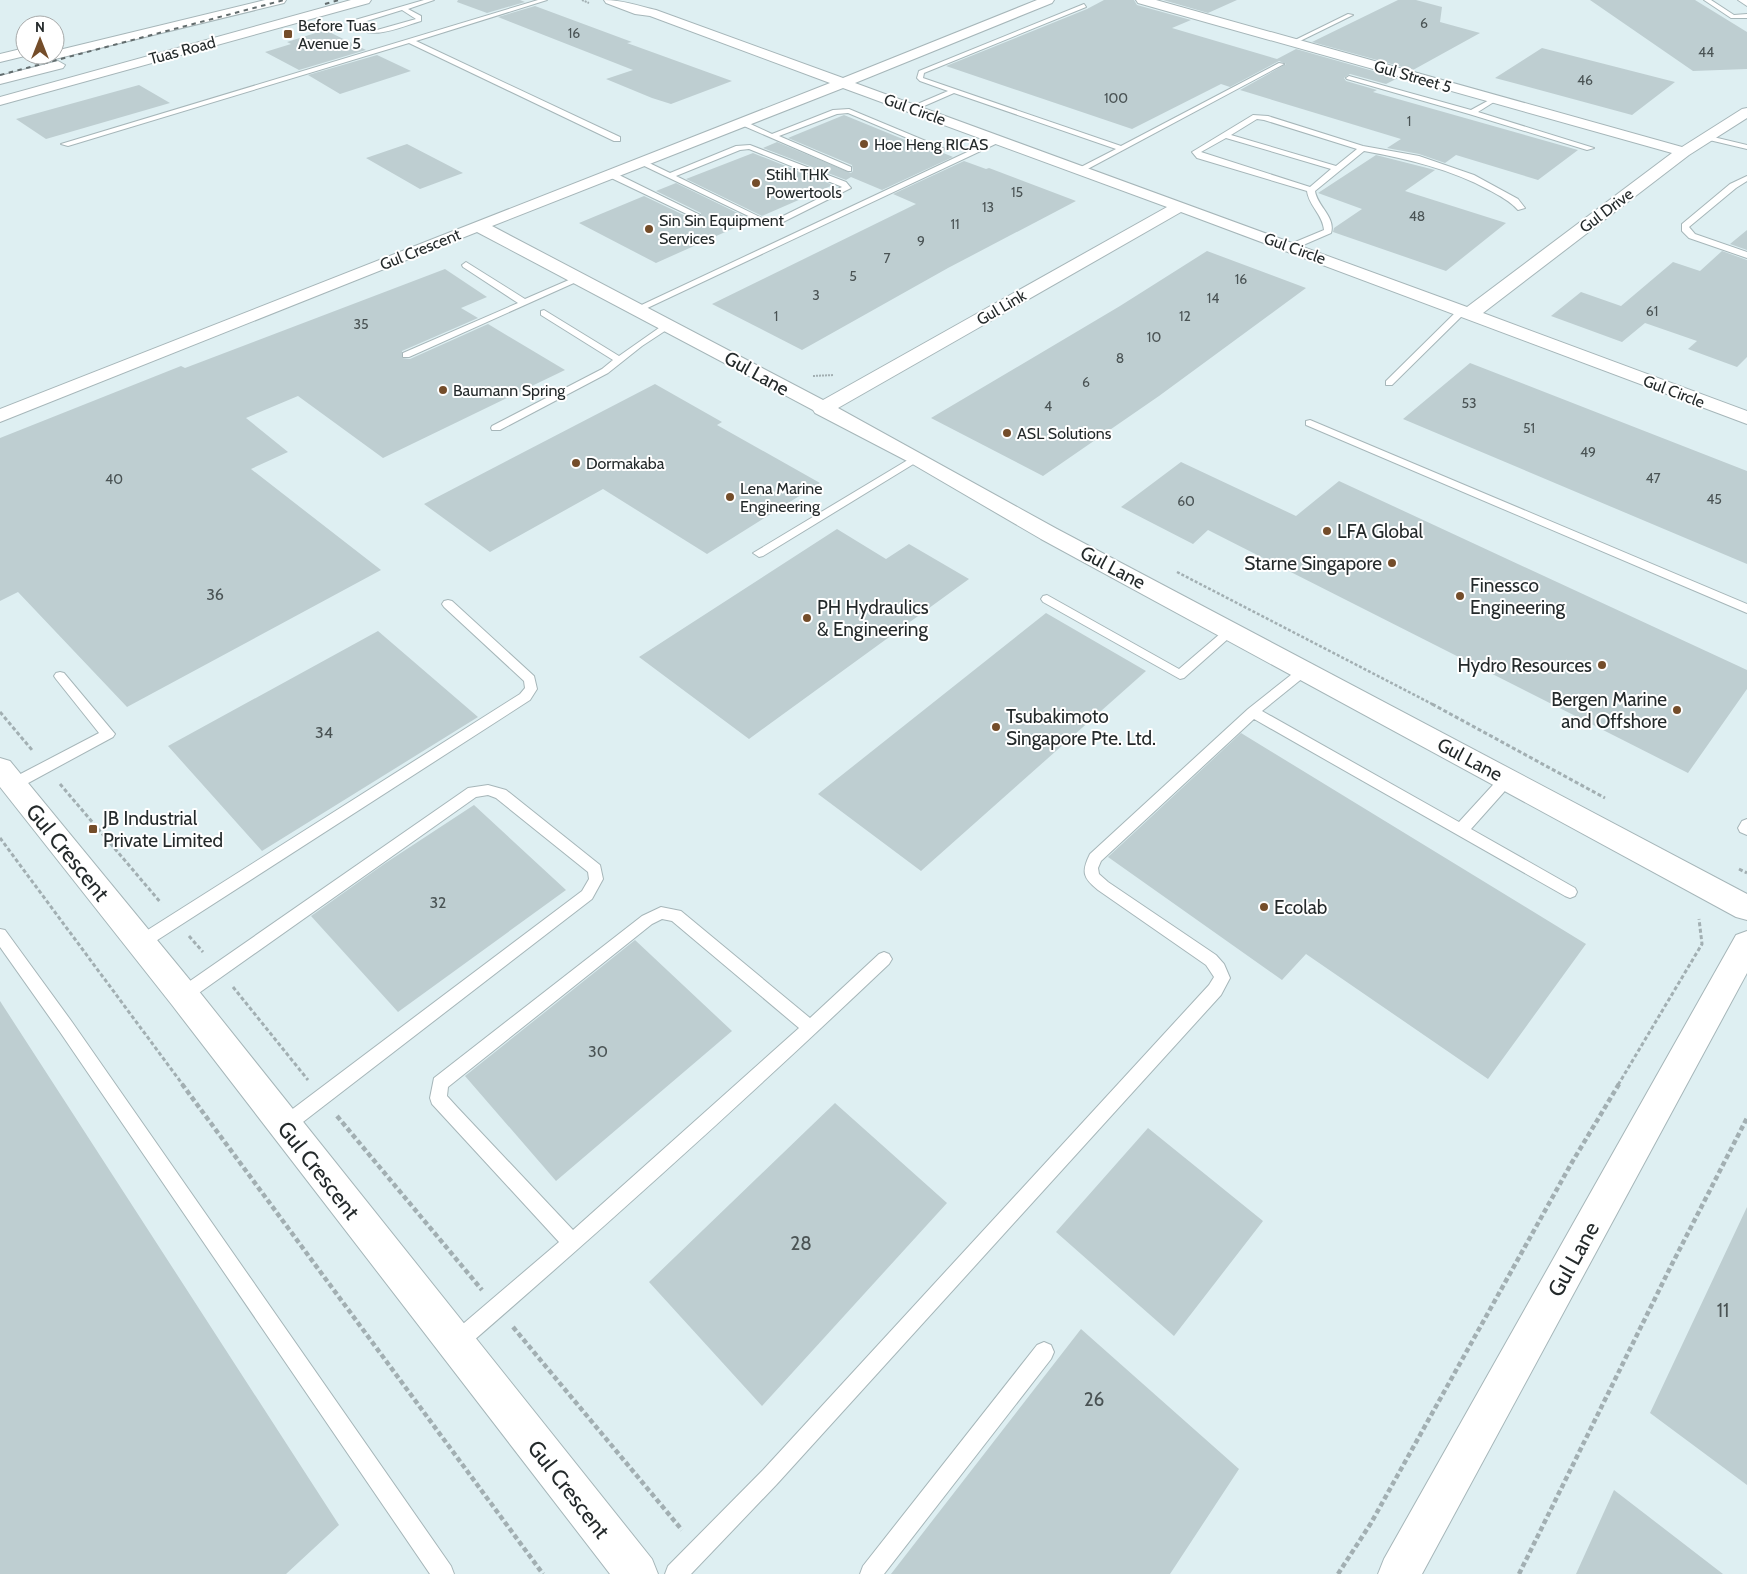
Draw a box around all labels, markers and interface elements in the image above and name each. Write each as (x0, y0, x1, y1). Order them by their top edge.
house number: 6 (1420, 14, 1428, 32)
north arrow (15, 15, 65, 65)
place label: Before Tuas Avenue 5 (298, 16, 377, 53)
text: N (35, 18, 45, 36)
house number: 16 (568, 24, 580, 42)
marker: Before Tuas Avenue 5 (282, 28, 294, 40)
street label: Tuas Road (147, 32, 217, 68)
house number: 44 (1698, 43, 1714, 61)
street label: Gul Street 5 (1372, 56, 1454, 97)
house number: 46 (1577, 71, 1593, 89)
house number: 100 (1104, 89, 1128, 107)
street label: Gul Circle (881, 90, 948, 129)
house number: 1 (1407, 112, 1411, 130)
place label: Hoe Heng RICAS (874, 135, 988, 154)
marker: Hoe Heng RICAS (858, 138, 870, 150)
place label: Stihl THK Powertools (766, 165, 842, 202)
marker: Stihl THK Powertools (750, 177, 762, 189)
house number: 15 (1011, 183, 1023, 201)
street label: Gul Drive (1576, 184, 1637, 237)
house number: 13 (982, 198, 994, 216)
house number: 48 (1409, 207, 1425, 225)
place label: Sin Sin Equipment Services (659, 211, 785, 248)
house number: 11 (950, 215, 960, 233)
marker: Sin Sin Equipment Services (643, 223, 655, 235)
street label: Gul Crescent (377, 224, 464, 274)
street label: Gul Circle (1261, 229, 1328, 268)
house number: 9 (917, 232, 925, 250)
house number: 7 (883, 249, 891, 267)
house number: 5 (849, 267, 857, 285)
house number: 16 (1235, 270, 1247, 288)
street label: Gul Link (973, 285, 1030, 329)
house number: 3 (812, 286, 820, 304)
house number: 14 (1207, 289, 1219, 307)
house number: 61 (1646, 302, 1658, 320)
house number: 1 (774, 307, 778, 325)
house number: 12 (1179, 307, 1191, 325)
house number: 35 (353, 315, 369, 333)
house number: 10 (1147, 328, 1161, 346)
street label: Gul Lane (720, 346, 793, 401)
house number: 8 (1116, 349, 1124, 367)
street label: Gul Circle (1640, 371, 1707, 412)
house number: 6 (1082, 373, 1090, 391)
place label: Baumann Spring (453, 381, 566, 400)
marker: Baumann Spring (437, 384, 449, 396)
house number: 53 (1461, 394, 1477, 412)
house number: 4 (1044, 397, 1052, 415)
house number: 51 (1523, 419, 1535, 437)
place label: ASL Solutions (1017, 424, 1112, 443)
marker: ASL Solutions (1001, 427, 1013, 439)
house number: 49 (1580, 443, 1596, 461)
place label: Dormakaba (586, 454, 665, 473)
marker: Dormakaba (570, 457, 582, 469)
house number: 47 (1645, 469, 1661, 487)
house number: 40 (105, 470, 123, 488)
place label: Lena Marine Engineering (740, 479, 822, 516)
house number: 45 (1706, 490, 1722, 508)
marker: Lena Marine Engineering (724, 491, 736, 503)
house number: 60 (1177, 492, 1195, 510)
place label: LFA Global (1337, 520, 1424, 543)
marker: LFA Global (1321, 525, 1333, 537)
street label: Gul Lane (1076, 541, 1149, 594)
place label: Starne Singapore (1244, 552, 1382, 575)
marker: Starne Singapore (1386, 557, 1398, 569)
place label: Finessco Engineering (1470, 574, 1566, 619)
house number: 36 (206, 585, 224, 604)
marker: Finessco Engineering (1454, 590, 1466, 602)
place label: PH Hydraulics & Engineering (817, 596, 929, 641)
marker: PH Hydraulics & Engineering (801, 612, 813, 624)
place label: Hydro Resources (1457, 654, 1592, 677)
marker: Hydro Resources (1596, 659, 1608, 671)
place label: Bergen Marine and Offshore (1551, 688, 1667, 733)
marker: Bergen Marine and Offshore (1671, 704, 1683, 716)
place label: Tsubakimoto Singapore Pte. Ltd. (1006, 705, 1156, 750)
marker: Tsubakimoto Singapore Pte. Ltd. (990, 721, 1002, 733)
house number: 34 (315, 723, 333, 742)
street label: Gul Lane (1433, 733, 1506, 786)
street label: Gul Crescent (20, 798, 115, 907)
place label: JB Industrial Private Limited (102, 807, 223, 852)
marker: JB Industrial Private Limited (87, 823, 99, 835)
house number: 32 (429, 893, 447, 912)
place label: Ecolab (1274, 896, 1327, 919)
marker: Ecolab (1258, 901, 1270, 913)
house number: 30 (588, 1042, 608, 1061)
street label: Gul Crescent (272, 1116, 366, 1225)
street label: Gul Lane (1542, 1217, 1605, 1301)
house number: 28 (790, 1232, 812, 1255)
house number: 11 (1717, 1299, 1729, 1322)
house number: 26 (1084, 1388, 1104, 1411)
street label: Gul Crescent (522, 1435, 616, 1544)

